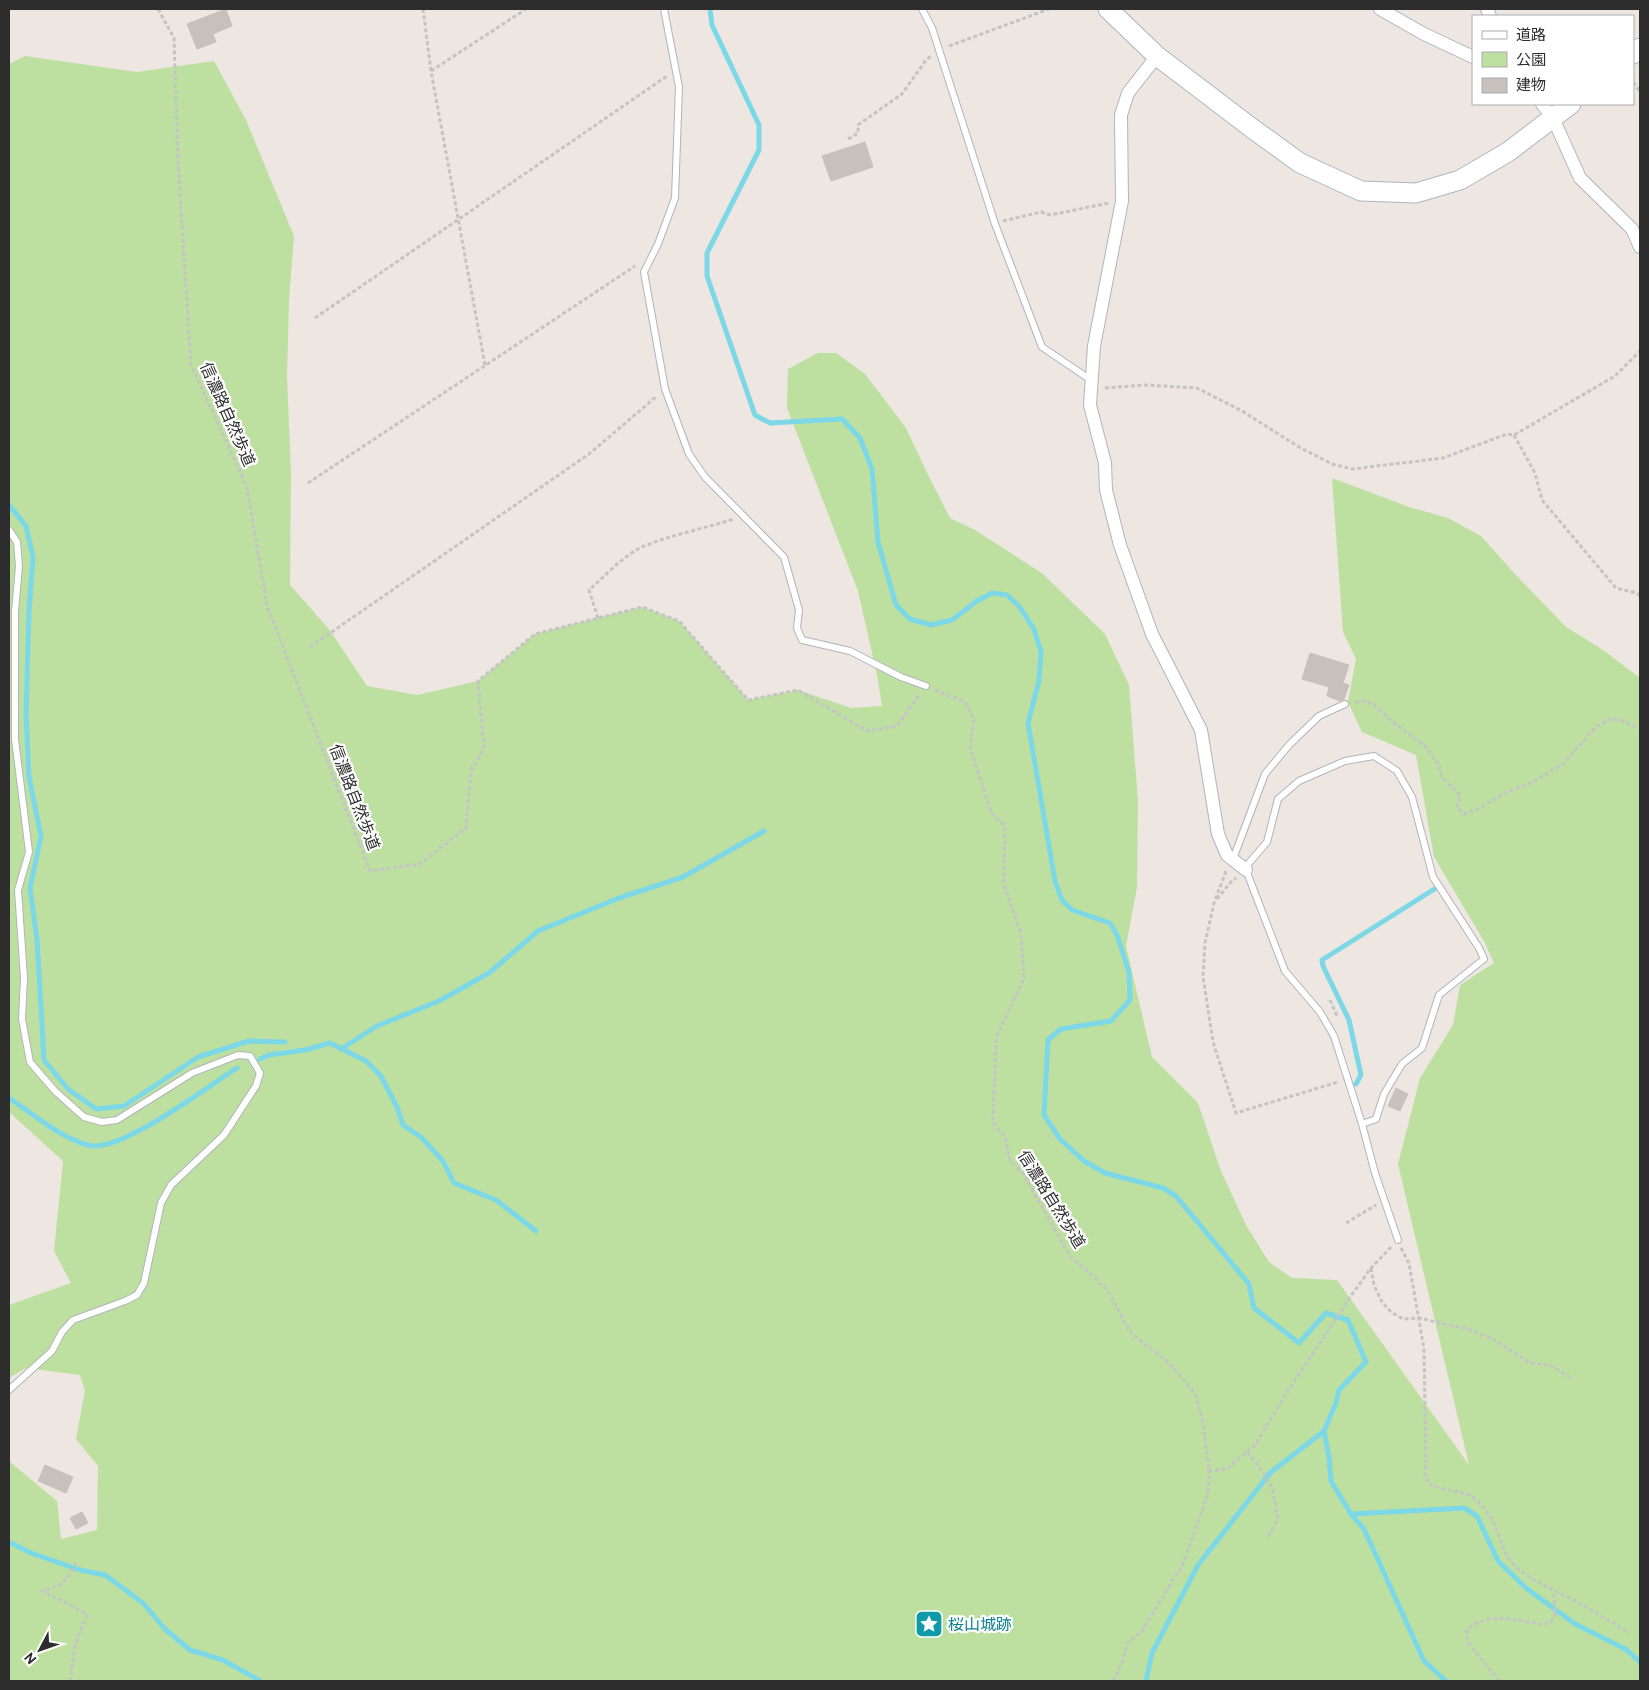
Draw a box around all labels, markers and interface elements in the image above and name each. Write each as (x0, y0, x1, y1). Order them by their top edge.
legend (1472, 15, 1634, 105)
text: 道路 (1516, 27, 1546, 46)
text: 公園 (1516, 52, 1546, 71)
text: 建物 (1516, 77, 1546, 96)
street label: 信濃路自然歩道 (194, 360, 258, 470)
street label: 信濃路自然歩道 (324, 742, 383, 854)
street label: 信濃路自然歩道 (1012, 1147, 1088, 1253)
place icon: 桜山城跡 (914, 1609, 944, 1639)
place label: 桜山城跡 (948, 1616, 1012, 1636)
north arrow (15, 1625, 65, 1675)
text: N (22, 1648, 41, 1667)

